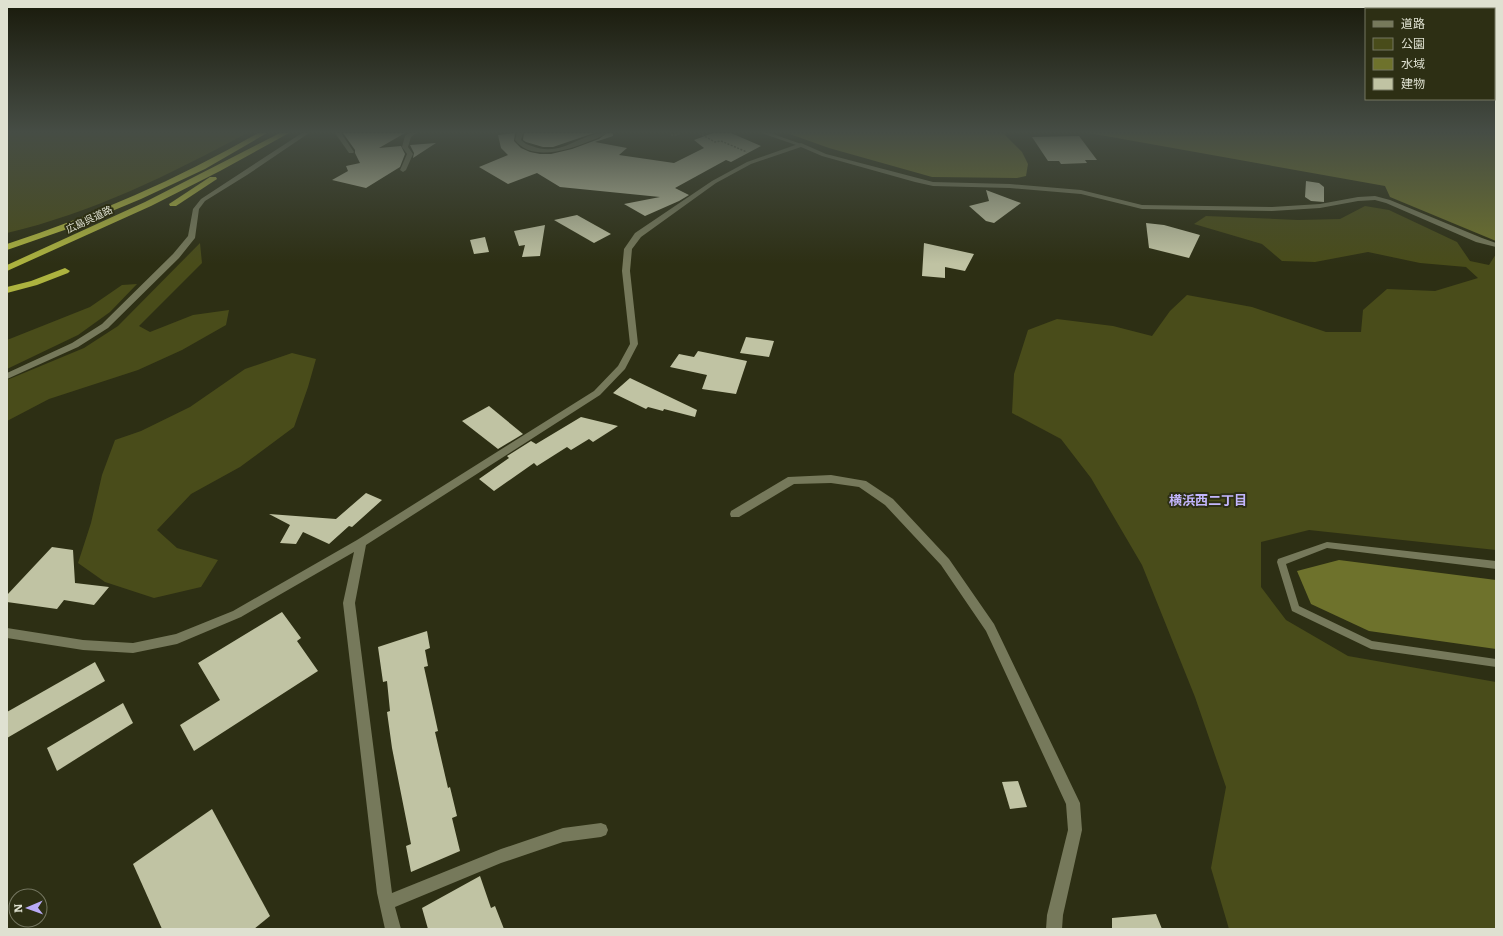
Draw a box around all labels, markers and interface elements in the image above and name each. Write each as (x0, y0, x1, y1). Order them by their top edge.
legend (1365, 8, 1495, 100)
text: 道路 (1401, 14, 1425, 32)
text: 公園 (1401, 34, 1425, 52)
text: 水域 (1401, 54, 1425, 72)
text: 建物 (1401, 74, 1425, 92)
street label: 広島呉道路 (63, 201, 115, 236)
district label: 横浜西二丁目 (1169, 490, 1247, 509)
north arrow (8, 888, 48, 928)
text: N (9, 903, 25, 913)

